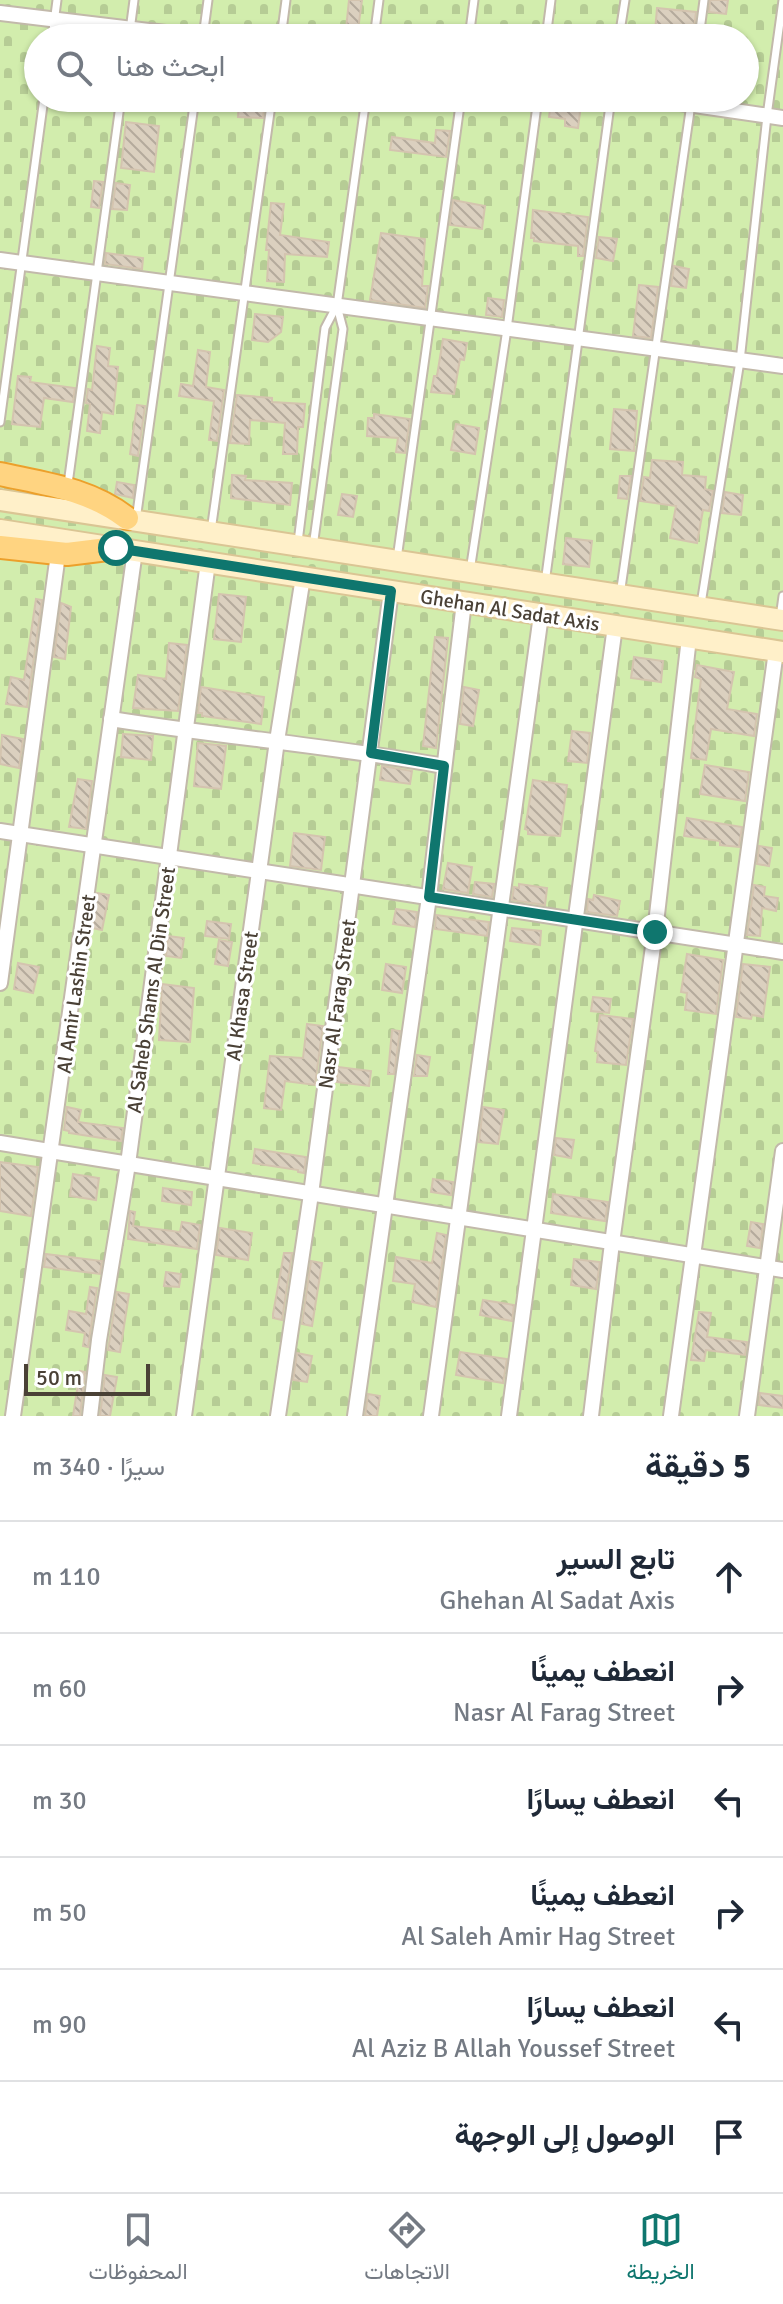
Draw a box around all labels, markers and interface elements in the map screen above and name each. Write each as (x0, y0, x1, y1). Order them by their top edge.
search box (24, 24, 759, 112)
icon: search (52, 46, 96, 90)
text: ابحث هنا (116, 48, 226, 85)
route start (98, 530, 134, 566)
street label: Ghehan Al Sadat Axis (418, 584, 602, 637)
street label: Al Saheb Shams Al Din Street (122, 865, 181, 1115)
street label: Al Amir Lashin Street (52, 893, 101, 1075)
route end (637, 914, 673, 950)
street label: Nasr Al Farag Street (313, 918, 362, 1090)
street label: Al Khasa Street (221, 930, 264, 1063)
scale bar (24, 1360, 150, 1396)
text: 50 m (36, 1364, 82, 1391)
text: 5 دقيقة (645, 1445, 751, 1487)
text: سيرًا · 340 m (32, 1451, 165, 1483)
text: تابع السير (557, 1541, 675, 1578)
icon: ahead (707, 1555, 751, 1599)
text: 110 m (32, 1561, 101, 1593)
text: Ghehan Al Sadat Axis (439, 1585, 675, 1617)
text: انعطف يمينًا (530, 1653, 675, 1690)
icon: right (707, 1667, 751, 1711)
text: 60 m (32, 1673, 87, 1705)
text: Nasr Al Farag Street (453, 1697, 675, 1729)
icon: left (707, 1779, 751, 1823)
text: انعطف يسارًا (526, 1781, 675, 1818)
text: 30 m (32, 1785, 87, 1817)
text: انعطف يمينًا (530, 1877, 675, 1914)
icon: right (707, 1891, 751, 1935)
text: 50 m (32, 1897, 87, 1929)
text: Al Saleh Amir Hag Street (401, 1921, 675, 1953)
text: انعطف يسارًا (526, 1989, 675, 2026)
icon: left (707, 2003, 751, 2047)
text: 90 m (32, 2009, 87, 2041)
text: Al Aziz B Allah Youssef Street (352, 2033, 675, 2065)
icon: arrive (707, 2115, 751, 2159)
text: الوصول إلى الوجهة (454, 2117, 675, 2154)
tab: المحفوظات (88, 2208, 188, 2291)
tab: الاتجاهات (364, 2208, 450, 2291)
tab: الخريطة (627, 2208, 695, 2291)

